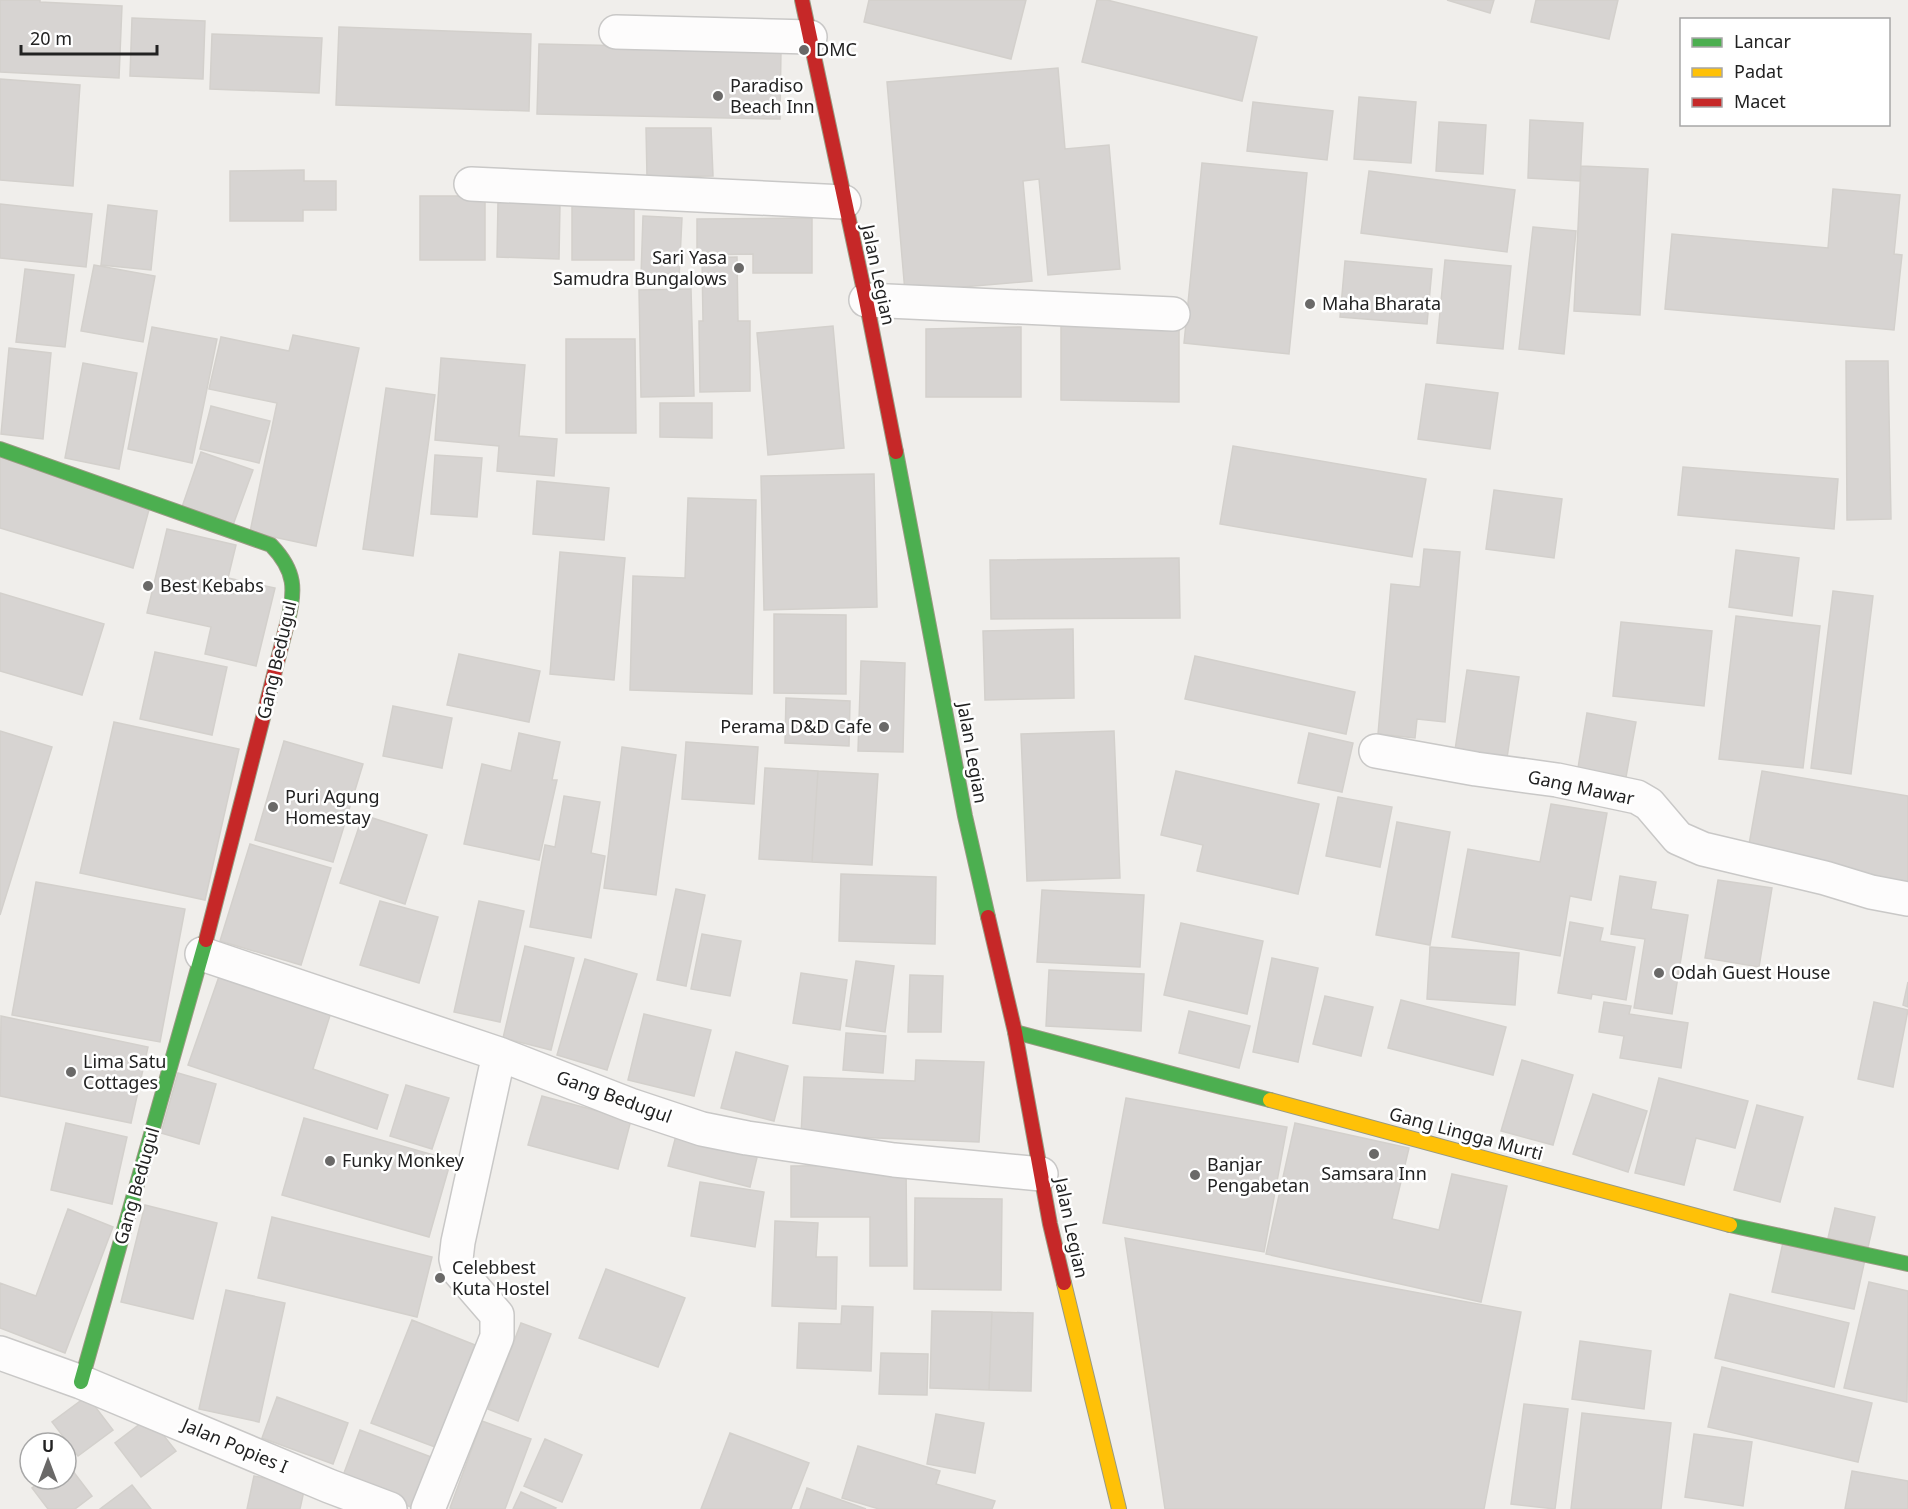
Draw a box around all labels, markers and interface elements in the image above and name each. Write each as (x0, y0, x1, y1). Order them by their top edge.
scale bar (21, 18, 158, 56)
legend (1680, 18, 1890, 126)
text: 20 m (30, 26, 72, 50)
text: Lancar (1734, 29, 1791, 53)
place label: DMC (816, 37, 857, 61)
marker: DMC (797, 43, 811, 57)
text: Padat (1734, 59, 1783, 83)
place label: Paradiso Beach Inn (730, 73, 815, 118)
marker: Paradiso Beach Inn (711, 89, 725, 103)
text: Macet (1734, 89, 1786, 113)
street label: Jalan Legian (856, 220, 901, 327)
place label: Sari Yasa Samudra Bungalows (553, 245, 727, 290)
marker: Sari Yasa Samudra Bungalows (732, 261, 746, 275)
place label: Maha Bharata (1322, 291, 1441, 315)
marker: Maha Bharata (1303, 297, 1317, 311)
place label: Best Kebabs (160, 573, 264, 597)
marker: Best Kebabs (141, 579, 155, 593)
street label: Gang Bedugul (251, 598, 301, 721)
street label: Jalan Legian (952, 699, 994, 805)
place label: Perama D&D Cafe (720, 714, 872, 738)
marker: Perama D&D Cafe (877, 720, 891, 734)
street label: Gang Mawar (1526, 764, 1637, 810)
place label: Puri Agung Homestay (285, 784, 380, 829)
marker: Puri Agung Homestay (266, 800, 280, 814)
place label: Odah Guest House (1671, 960, 1830, 984)
marker: Odah Guest House (1652, 966, 1666, 980)
place label: Lima Satu Cottages (83, 1049, 166, 1094)
street label: Gang Bedugul (553, 1064, 675, 1128)
marker: Lima Satu Cottages (64, 1065, 78, 1079)
street label: Gang Lingga Murti (1387, 1101, 1546, 1165)
street label: Gang Bedugul (108, 1124, 164, 1247)
marker: Samsara Inn (1367, 1147, 1381, 1161)
place label: Funky Monkey (342, 1148, 465, 1172)
place label: Banjar Pengabetan (1207, 1152, 1309, 1197)
marker: Funky Monkey (323, 1154, 337, 1168)
place label: Samsara Inn (1321, 1161, 1427, 1185)
marker: Banjar Pengabetan (1188, 1168, 1202, 1182)
street label: Jalan Legian (1049, 1173, 1094, 1280)
place label: Celebbest Kuta Hostel (452, 1255, 550, 1300)
marker: Celebbest Kuta Hostel (433, 1271, 447, 1285)
street label: Jalan Popies I (177, 1411, 292, 1478)
north arrow (18, 1431, 78, 1491)
text: U (42, 1435, 54, 1457)

